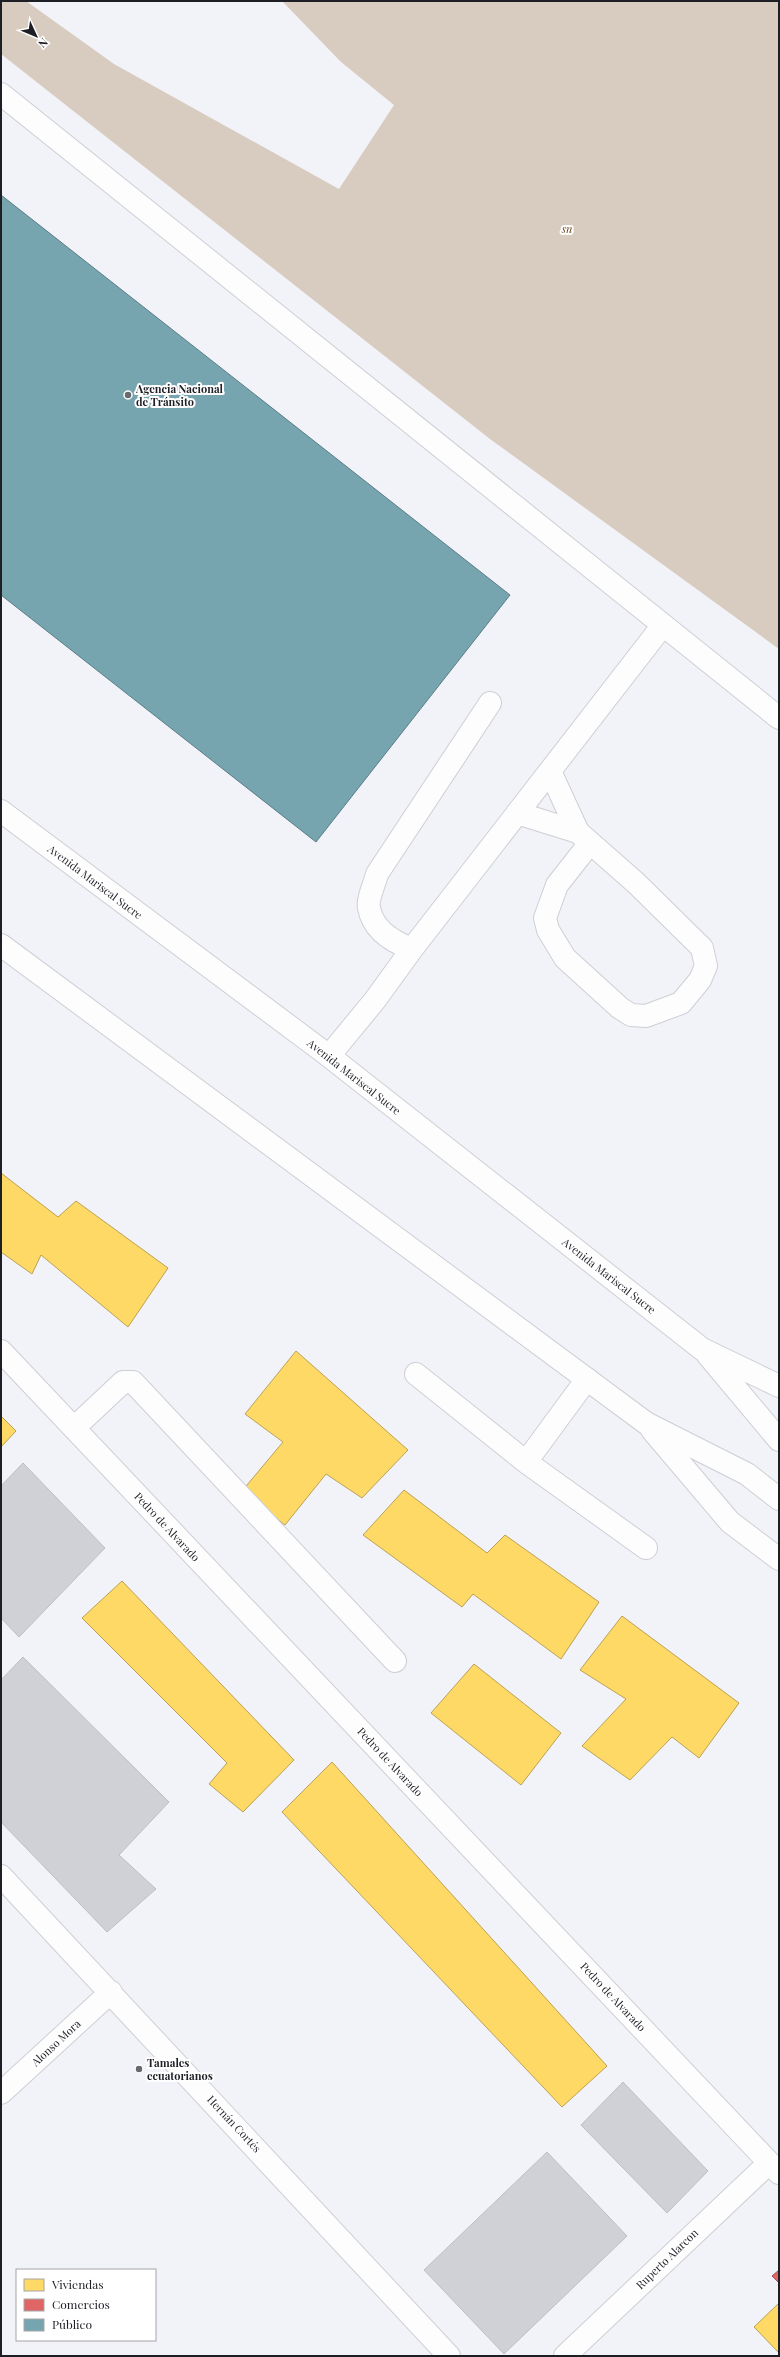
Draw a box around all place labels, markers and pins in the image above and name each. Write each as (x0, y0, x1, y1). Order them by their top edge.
place label: Agencia Nacional de Tránsito (135, 381, 224, 409)
marker: Agencia Nacional de Tránsito (123, 390, 133, 400)
place label: Tamales ecuatorianos (147, 2055, 213, 2083)
marker: Tamales ecuatorianos (134, 2064, 144, 2074)

